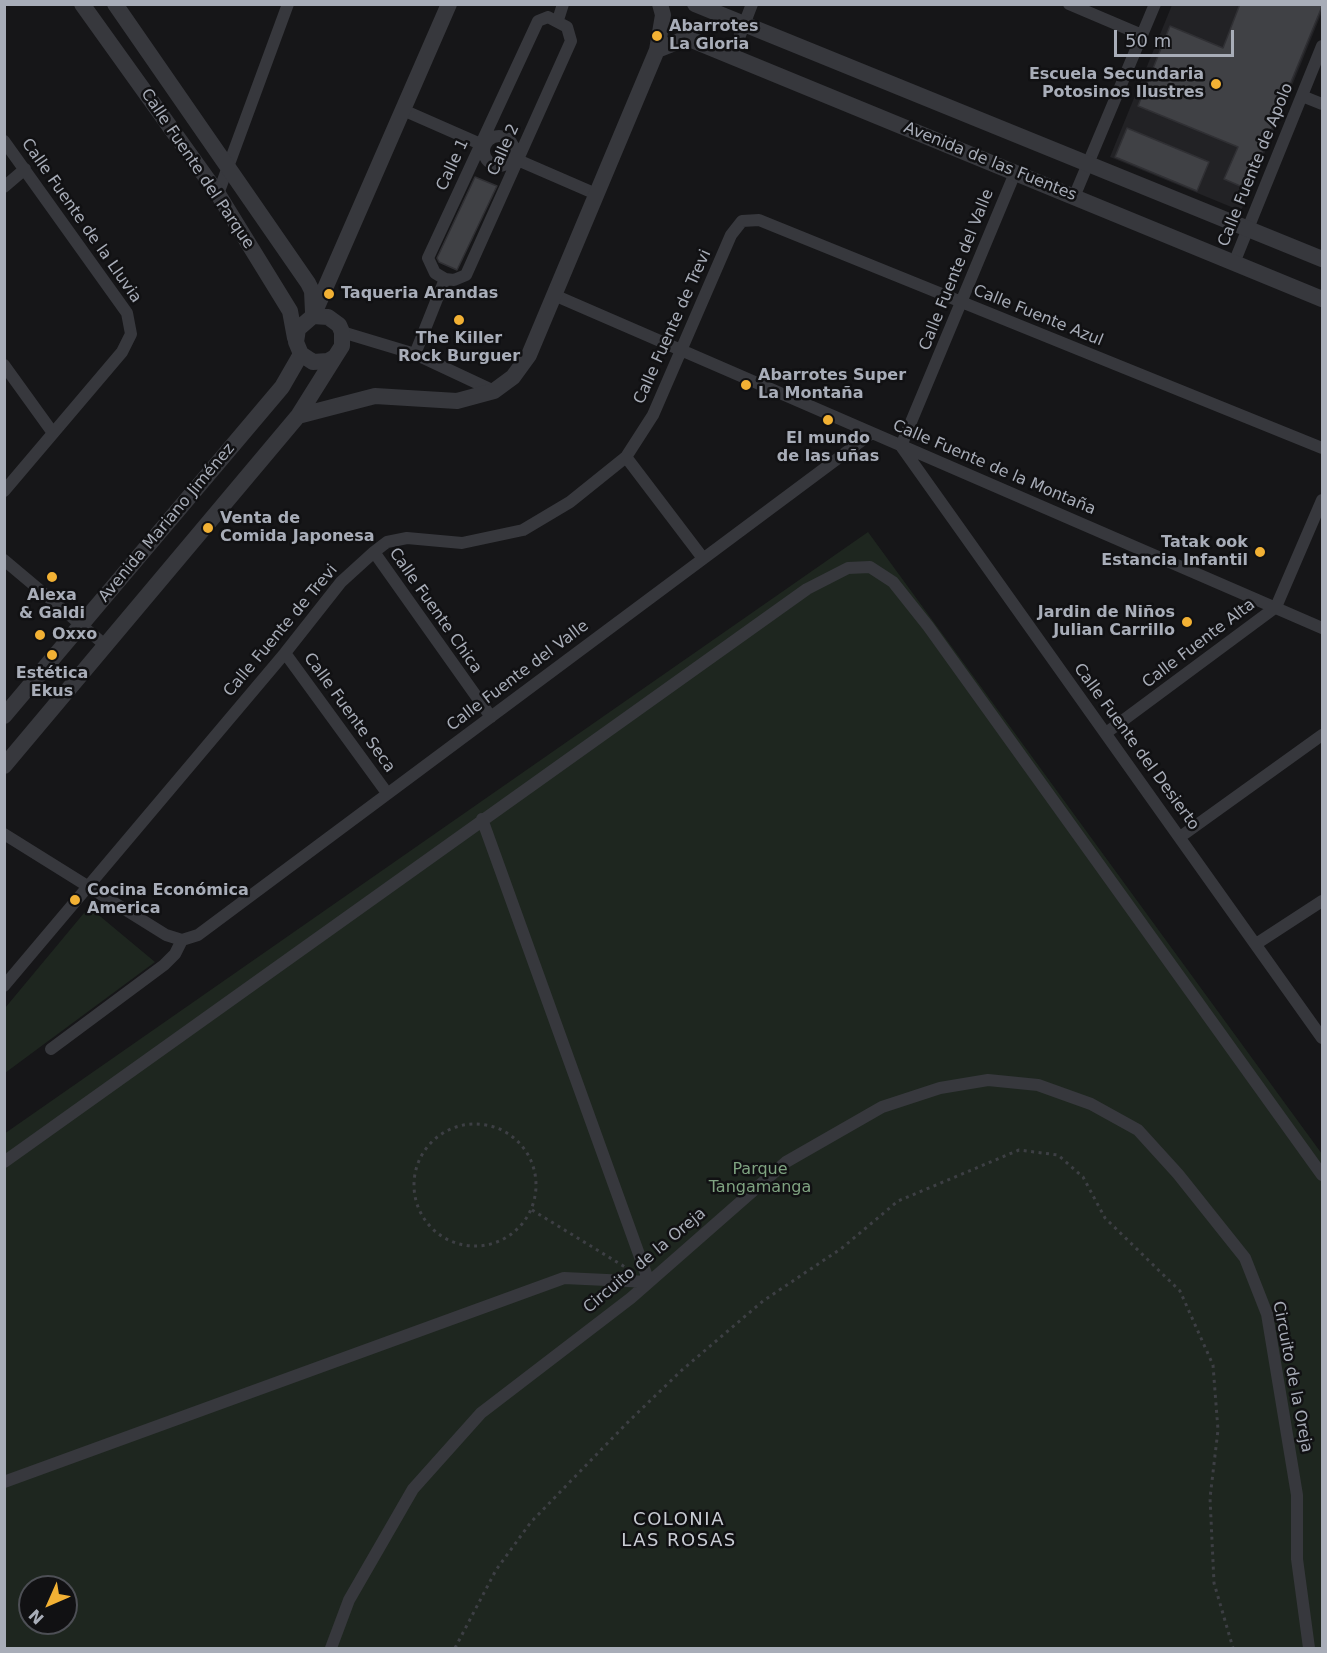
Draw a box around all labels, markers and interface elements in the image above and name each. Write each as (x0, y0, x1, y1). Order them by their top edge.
place label: Abarrotes La Gloria (669, 17, 758, 55)
scale bar (1117, 18, 1237, 56)
marker: Abarrotes La Gloria (650, 29, 664, 43)
text: 50 m (1125, 30, 1171, 51)
place label: Escuela Secundaria Potosinos Ilustres (1029, 65, 1204, 103)
marker: Escuela Secundaria Potosinos Ilustres (1209, 77, 1223, 91)
street label: Calle Fuente de Apolo (1214, 80, 1298, 250)
street label: Calle Fuente del Parque (136, 85, 258, 253)
street label: Avenida de las Fuentes (901, 119, 1079, 205)
street label: Calle 2 (484, 121, 524, 179)
street label: Calle Fuente de la Lluvia (17, 135, 145, 307)
street label: Calle 1 (433, 136, 473, 194)
street label: Calle Fuente del Valle (916, 187, 998, 353)
street label: Calle Fuente de Trevi (630, 247, 716, 407)
street label: Calle Fuente Azul (970, 281, 1106, 351)
place label: Taqueria Arandas (341, 284, 498, 304)
marker: Taqueria Arandas (322, 287, 336, 301)
marker: The Killer Rock Burguer (452, 313, 466, 327)
place label: The Killer Rock Burguer (398, 329, 520, 367)
place label: Abarrotes Super La Montaña (758, 366, 906, 404)
marker: Abarrotes Super La Montaña (739, 378, 753, 392)
marker: El mundo de las uñas (821, 413, 835, 427)
street label: Calle Fuente de la Montaña (890, 416, 1098, 520)
place label: El mundo de las uñas (777, 429, 879, 467)
street label: Avenida Mariano Jiménez (95, 440, 239, 606)
place label: Venta de Comida Japonesa (220, 509, 374, 547)
marker: Venta de Comida Japonesa (201, 521, 215, 535)
place label: Tatak ook Estancia Infantil (1101, 533, 1248, 571)
street label: Calle Fuente Chica (384, 545, 486, 677)
marker: Tatak ook Estancia Infantil (1253, 545, 1267, 559)
street label: Calle Fuente de Trevi (220, 561, 342, 701)
marker: Alexa & Galdi (45, 570, 59, 584)
place label: Alexa & Galdi (19, 586, 85, 624)
street label: Calle Fuente Alta (1139, 595, 1259, 693)
place label: Jardin de Niños Julian Carrillo (1038, 603, 1175, 641)
marker: Jardin de Niños Julian Carrillo (1180, 615, 1194, 629)
street label: Calle Fuente del Valle (443, 617, 593, 735)
place label: Oxxo (52, 625, 97, 645)
marker: Oxxo (33, 628, 47, 642)
marker: Estética Ekus (45, 648, 59, 662)
street label: Calle Fuente Seca (299, 649, 399, 777)
street label: Calle Fuente del Desierto (1069, 660, 1203, 834)
place label: Estética Ekus (16, 664, 88, 702)
place label: Cocina Económica America (87, 881, 249, 919)
marker: Cocina Económica America (68, 893, 82, 907)
park label: Parque Tangamanga (709, 1160, 811, 1198)
street label: Circuito de la Oreja (580, 1204, 710, 1318)
street label: Circuito de la Oreja (1268, 1300, 1316, 1454)
district label: COLONIA LAS ROSAS (621, 1509, 737, 1552)
north arrow (18, 1575, 78, 1635)
text: N (25, 1605, 48, 1628)

